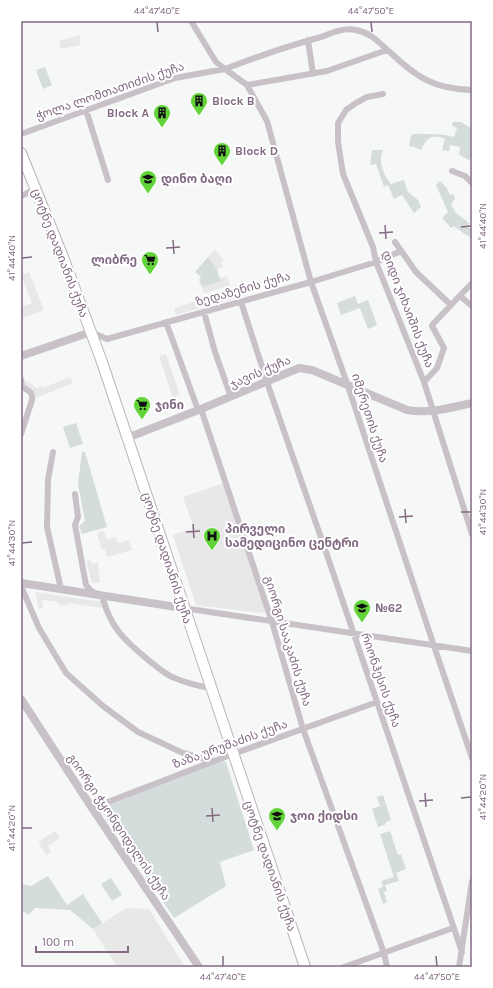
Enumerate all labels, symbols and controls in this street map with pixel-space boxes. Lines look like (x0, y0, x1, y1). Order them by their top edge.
text: 44°47'40"E (134, 5, 180, 17)
text: 44°47'50"E (348, 5, 394, 17)
street label: ჭოლა ლომთათიძის ქუჩა (34, 59, 186, 124)
building icon: Block B (189, 91, 209, 116)
place label: Block B (212, 94, 255, 108)
building icon: Block A (152, 103, 172, 128)
place label: Block A (107, 106, 149, 120)
building icon: Block D (212, 141, 232, 166)
place label: Block D (235, 144, 278, 158)
school or university icon: დინო ბაღი (138, 169, 158, 194)
place label: დინო ბაღი (161, 172, 232, 187)
street label: ცოტნე დადიანის ქუჩა (28, 186, 91, 320)
text: 41°44'40"N (477, 203, 489, 249)
text: 41°44'40"N (6, 235, 18, 281)
street label: დიდი ჯიხაიშის ქუჩა (378, 248, 437, 370)
supermarket icon: ლიბრე (140, 250, 160, 275)
place label: ლიბრე (91, 253, 137, 268)
street label: ზედაზენის ქუჩა (194, 269, 292, 310)
street label: ჯავის ქუჩა (227, 353, 293, 391)
street label: იმერეთის ქუჩა (349, 372, 391, 464)
supermarket icon: ჯინი (132, 395, 152, 420)
place label: ჯინი (155, 398, 184, 412)
text: 41°44'30"N (477, 489, 489, 535)
street label: ცოტნე დადიანის ქუჩა (138, 491, 195, 626)
text: 41°44'30"N (6, 520, 18, 566)
place label: პირველი სამედიცინო ცენტრი (225, 522, 359, 551)
hospital icon: პირველი სამედიცინო ცენტრი (202, 526, 222, 551)
street label: გიორგი სააკაძის ქუჩა (261, 574, 315, 708)
school or university icon: №62 (352, 598, 372, 623)
place label: №62 (375, 601, 402, 615)
street label: რიონჰესის ქუჩა (358, 631, 404, 729)
street label: ზაზა ურუშაძის ქუჩა (171, 717, 289, 771)
street label: გიორგი ჭყონდიდელის ქუჩა (64, 751, 173, 904)
text: 41°44'20"N (477, 774, 489, 820)
street label: ცოტნე დადიანის ქუჩა (240, 799, 299, 933)
text: 41°44'20"N (6, 805, 18, 851)
school or university icon: ჯოი ქიდსი (267, 806, 287, 831)
place label: ჯოი ქიდსი (290, 809, 358, 824)
scale bar (36, 928, 128, 954)
text: 100 m (42, 935, 74, 949)
text: 44°47'40"E (200, 971, 246, 983)
text: 44°47'50"E (414, 971, 460, 983)

